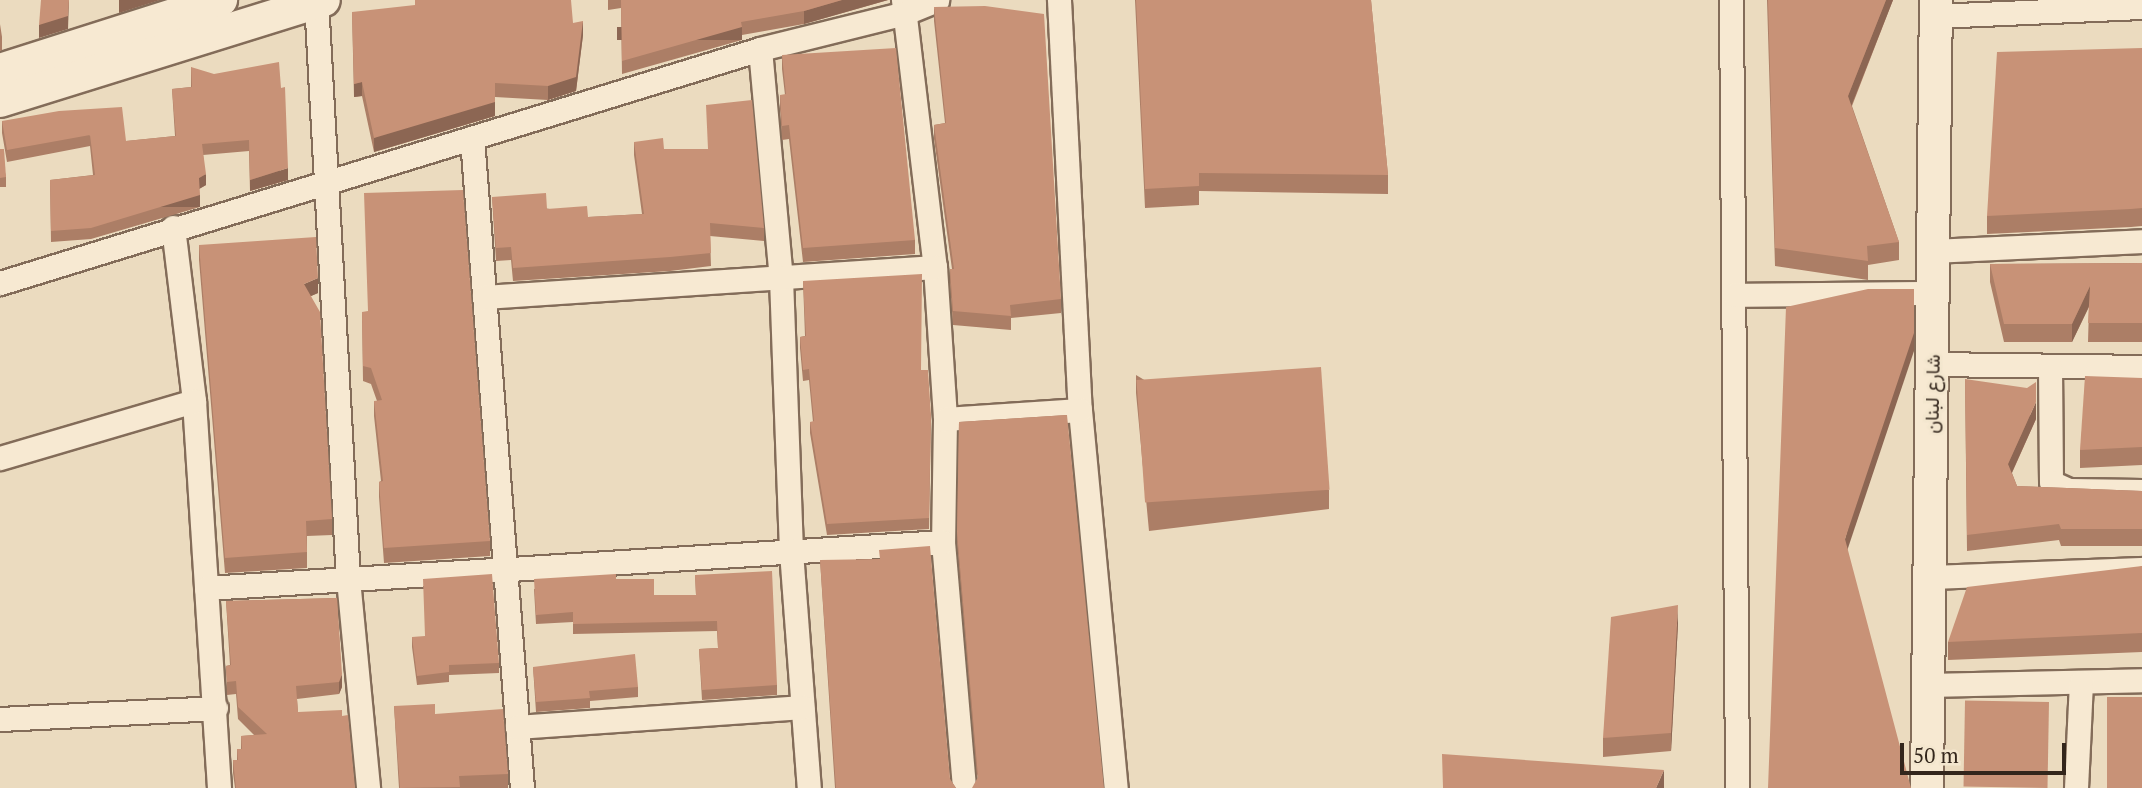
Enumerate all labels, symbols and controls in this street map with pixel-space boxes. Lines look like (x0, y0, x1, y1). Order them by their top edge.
street label: شارع لبنان (1920, 354, 1944, 434)
scale bar (1904, 728, 2070, 772)
text: 50 m (1913, 741, 1959, 769)

